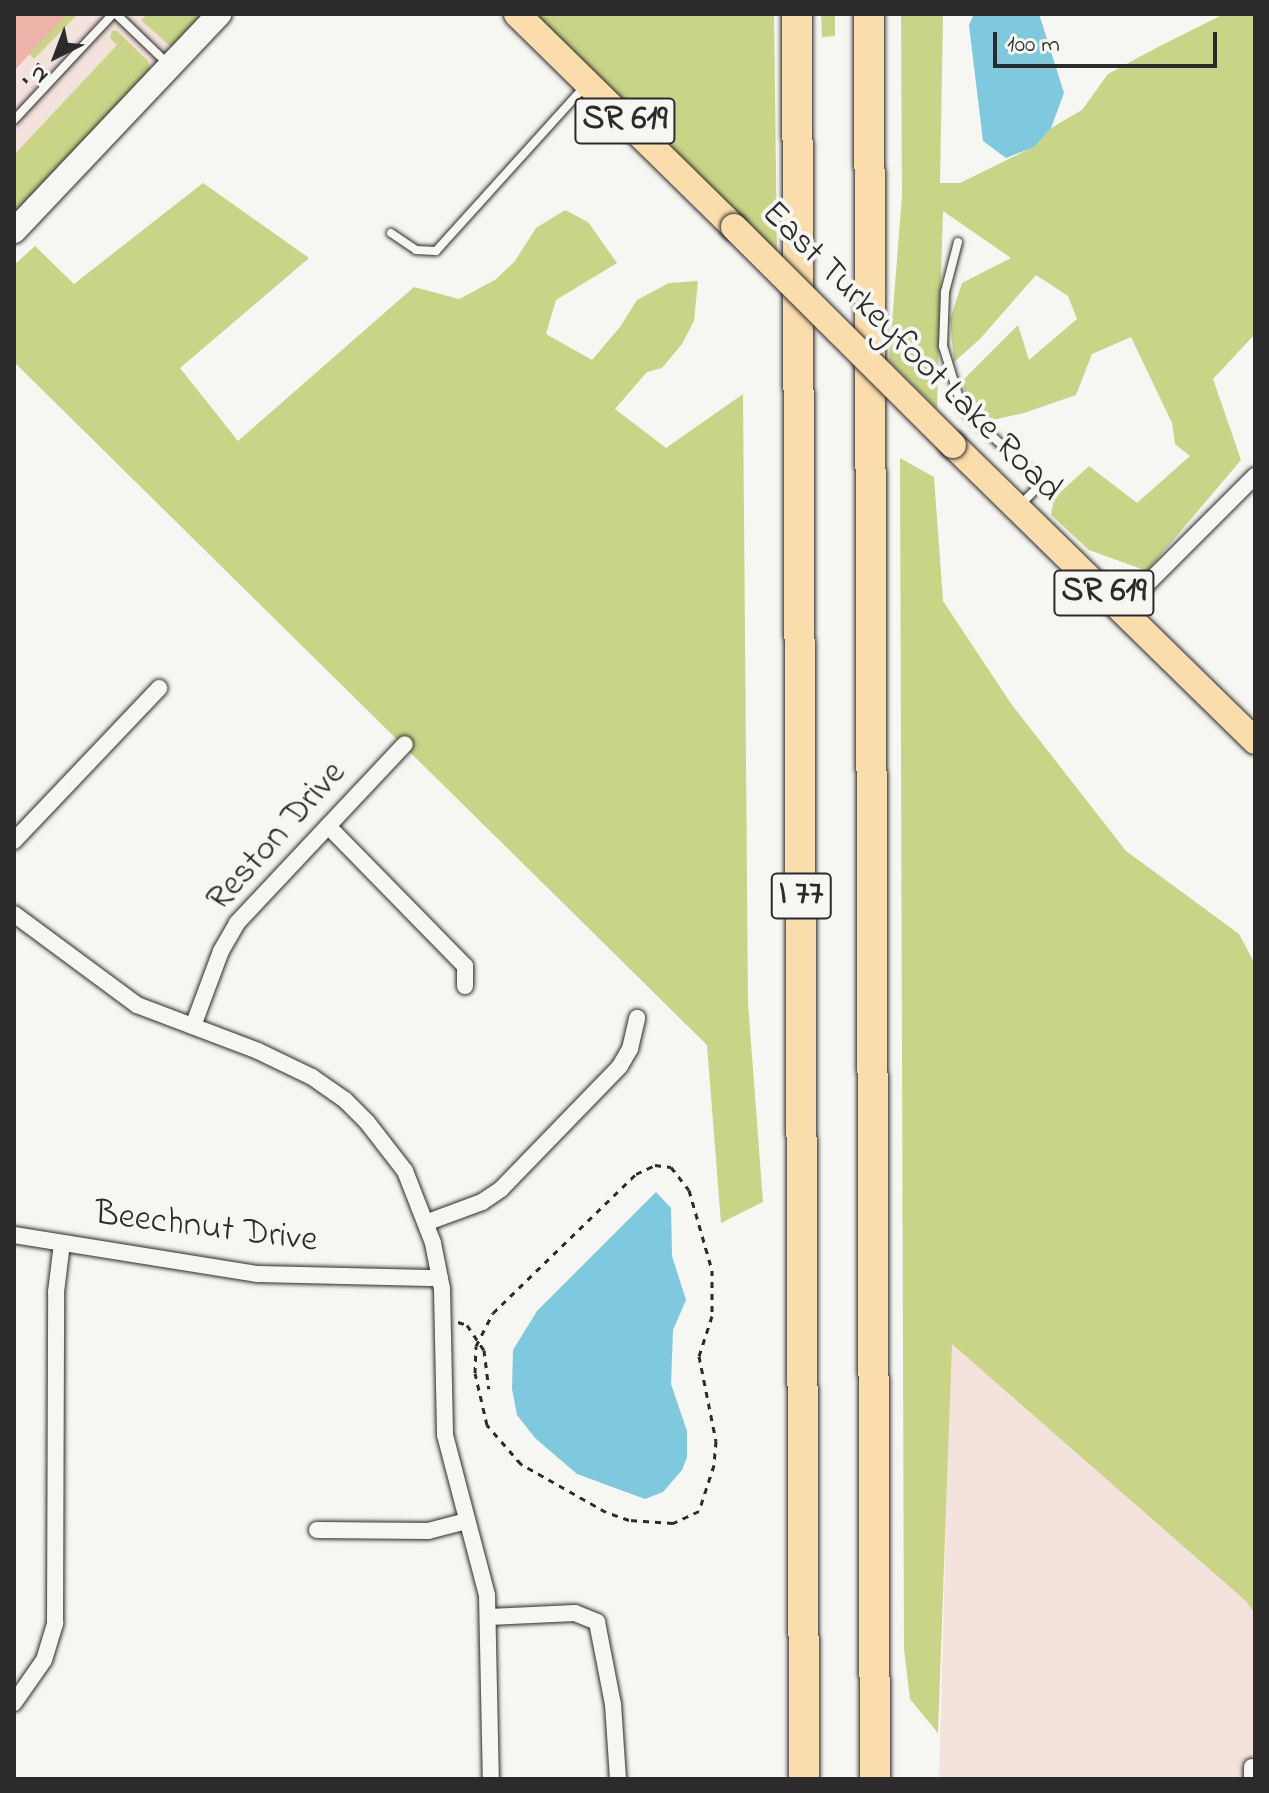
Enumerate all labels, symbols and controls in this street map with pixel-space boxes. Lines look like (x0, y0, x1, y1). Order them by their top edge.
north arrow (16, 16, 96, 96)
scale bar (997, 16, 1221, 66)
text: 100 m (1007, 28, 1060, 63)
text: N (24, 57, 56, 91)
road number: SR 619 (573, 91, 677, 151)
street label: East Turkeyfoot Lake Road (752, 193, 1070, 511)
road number: SR 619 (1052, 563, 1156, 623)
street label: Reston Drive (198, 753, 356, 921)
road number: I 77 (769, 866, 833, 926)
street label: Beechnut Drive (92, 1193, 320, 1263)

